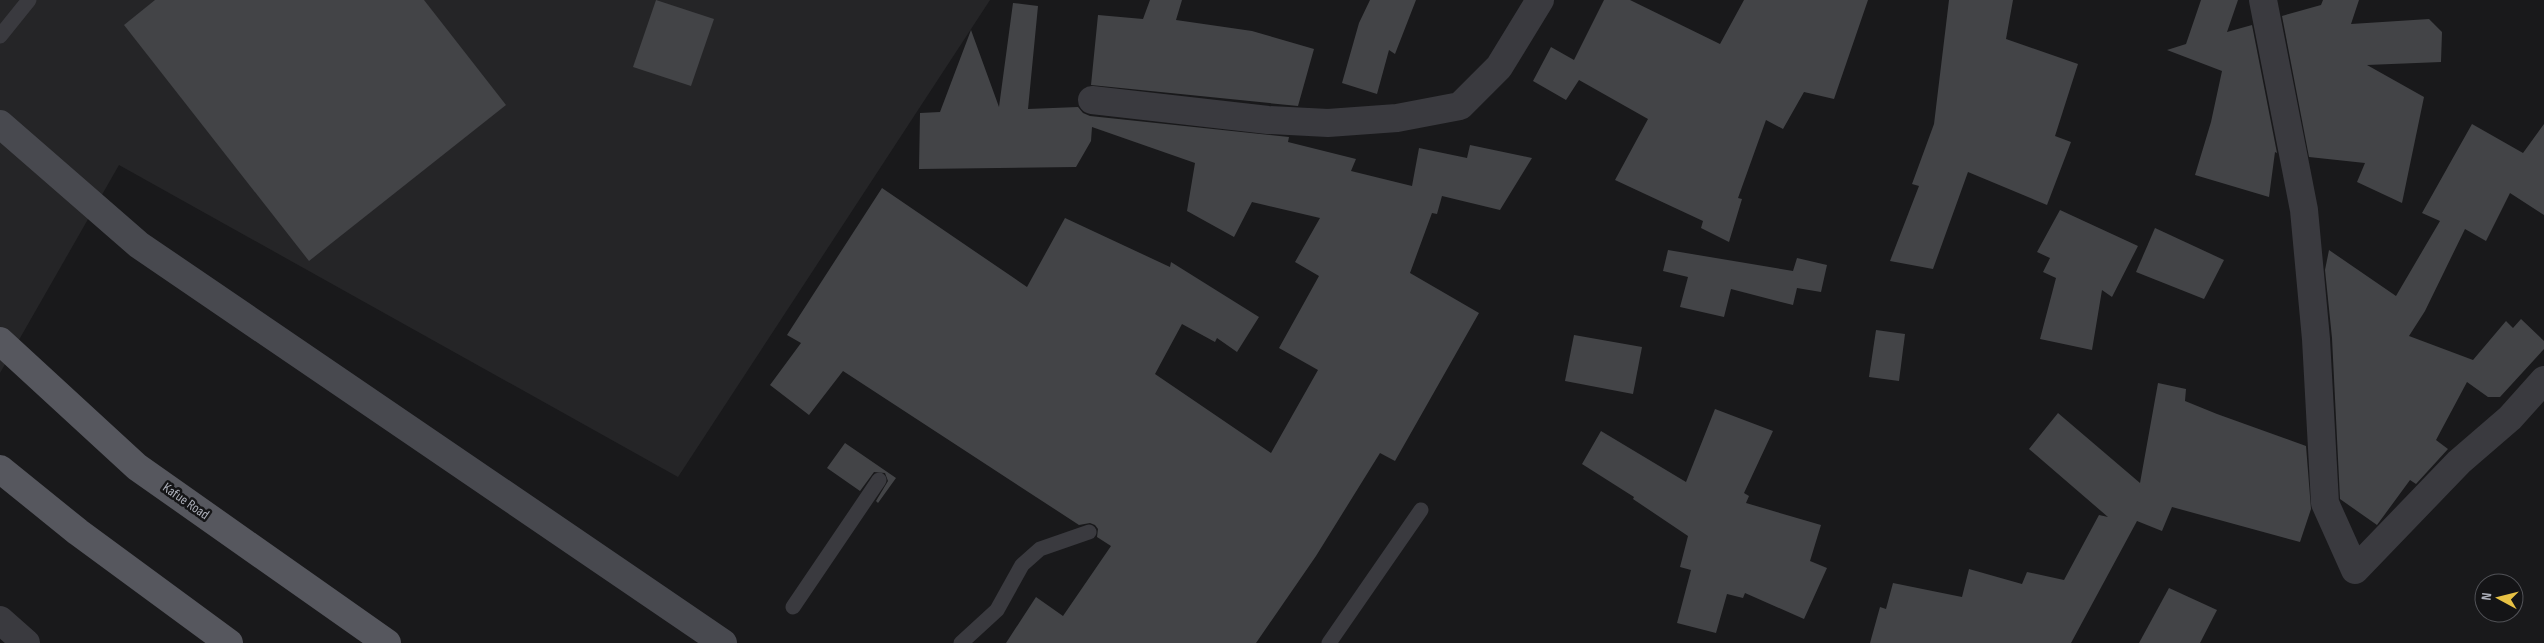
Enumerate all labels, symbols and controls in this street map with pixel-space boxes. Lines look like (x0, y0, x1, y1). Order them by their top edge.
street label: Kafue Road (160, 479, 213, 523)
north arrow (2474, 573, 2524, 623)
text: N (2478, 592, 2495, 601)

